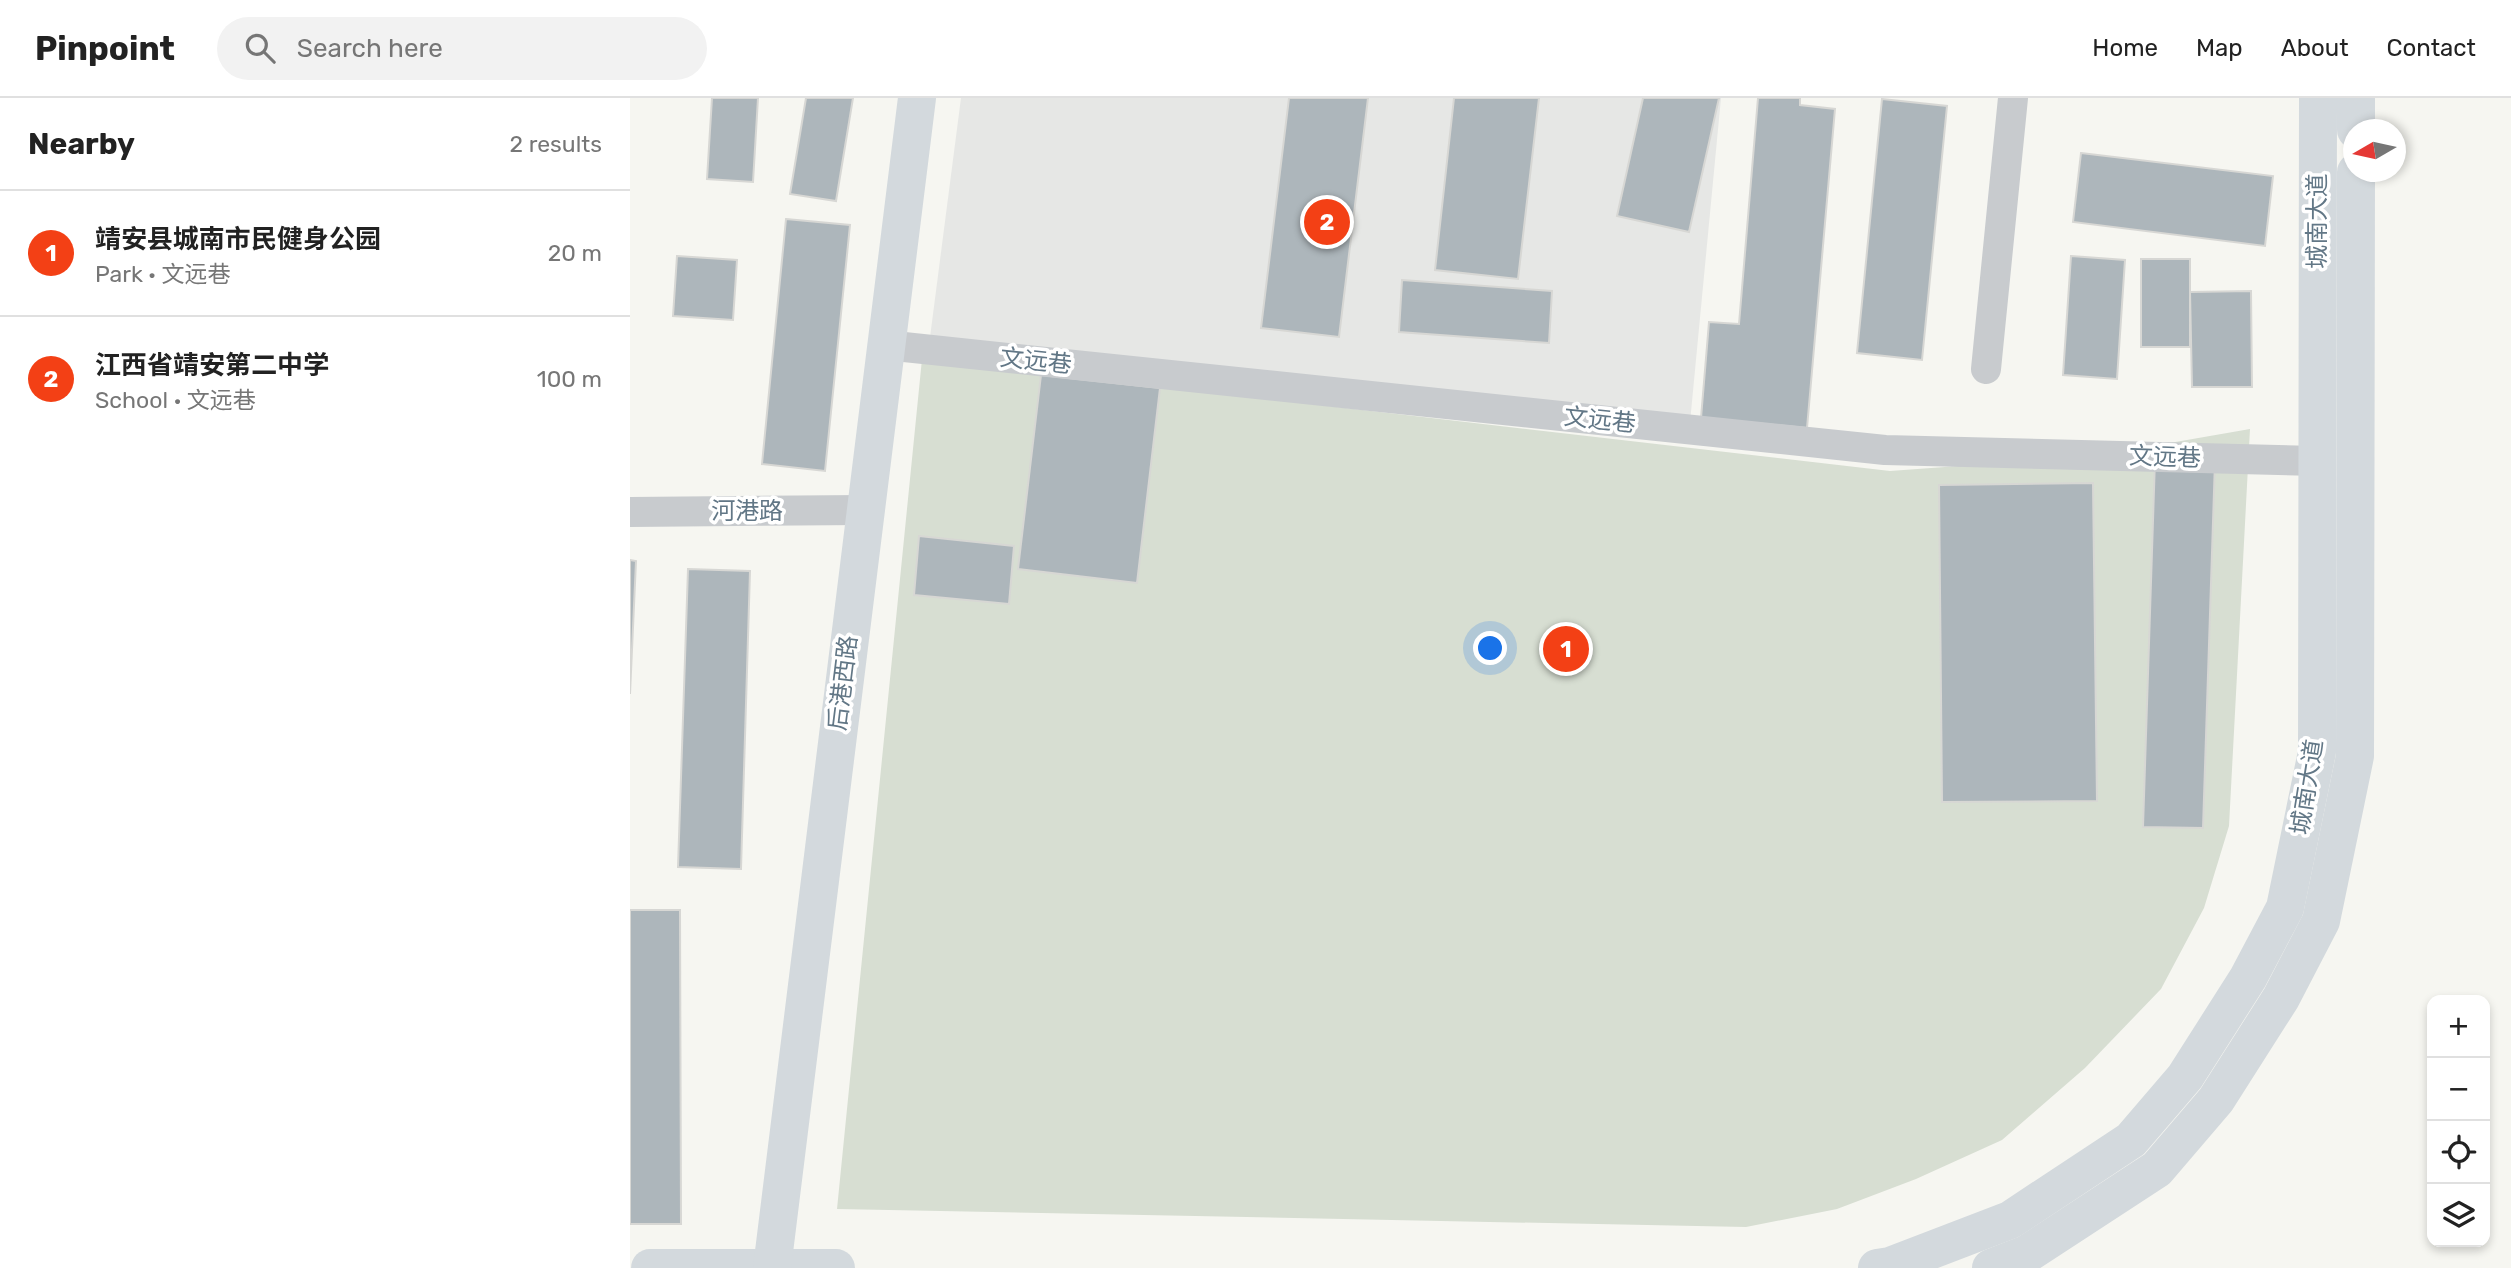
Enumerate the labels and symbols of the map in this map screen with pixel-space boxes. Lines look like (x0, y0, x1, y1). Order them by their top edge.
north arrow (2343, 119, 2406, 182)
street label: 城南大道 (2303, 173, 2331, 269)
pin: 2 (1304, 196, 1350, 248)
street label: 文远巷 (999, 343, 1073, 379)
street label: 文远巷 (1563, 402, 1637, 438)
street label: 文远巷 (2129, 442, 2201, 472)
street label: 河港路 (711, 497, 783, 525)
pin: 1 (1543, 623, 1589, 675)
your location (1473, 631, 1507, 665)
street label: 后港西路 (823, 634, 863, 732)
street label: 城南大道 (2286, 737, 2328, 837)

